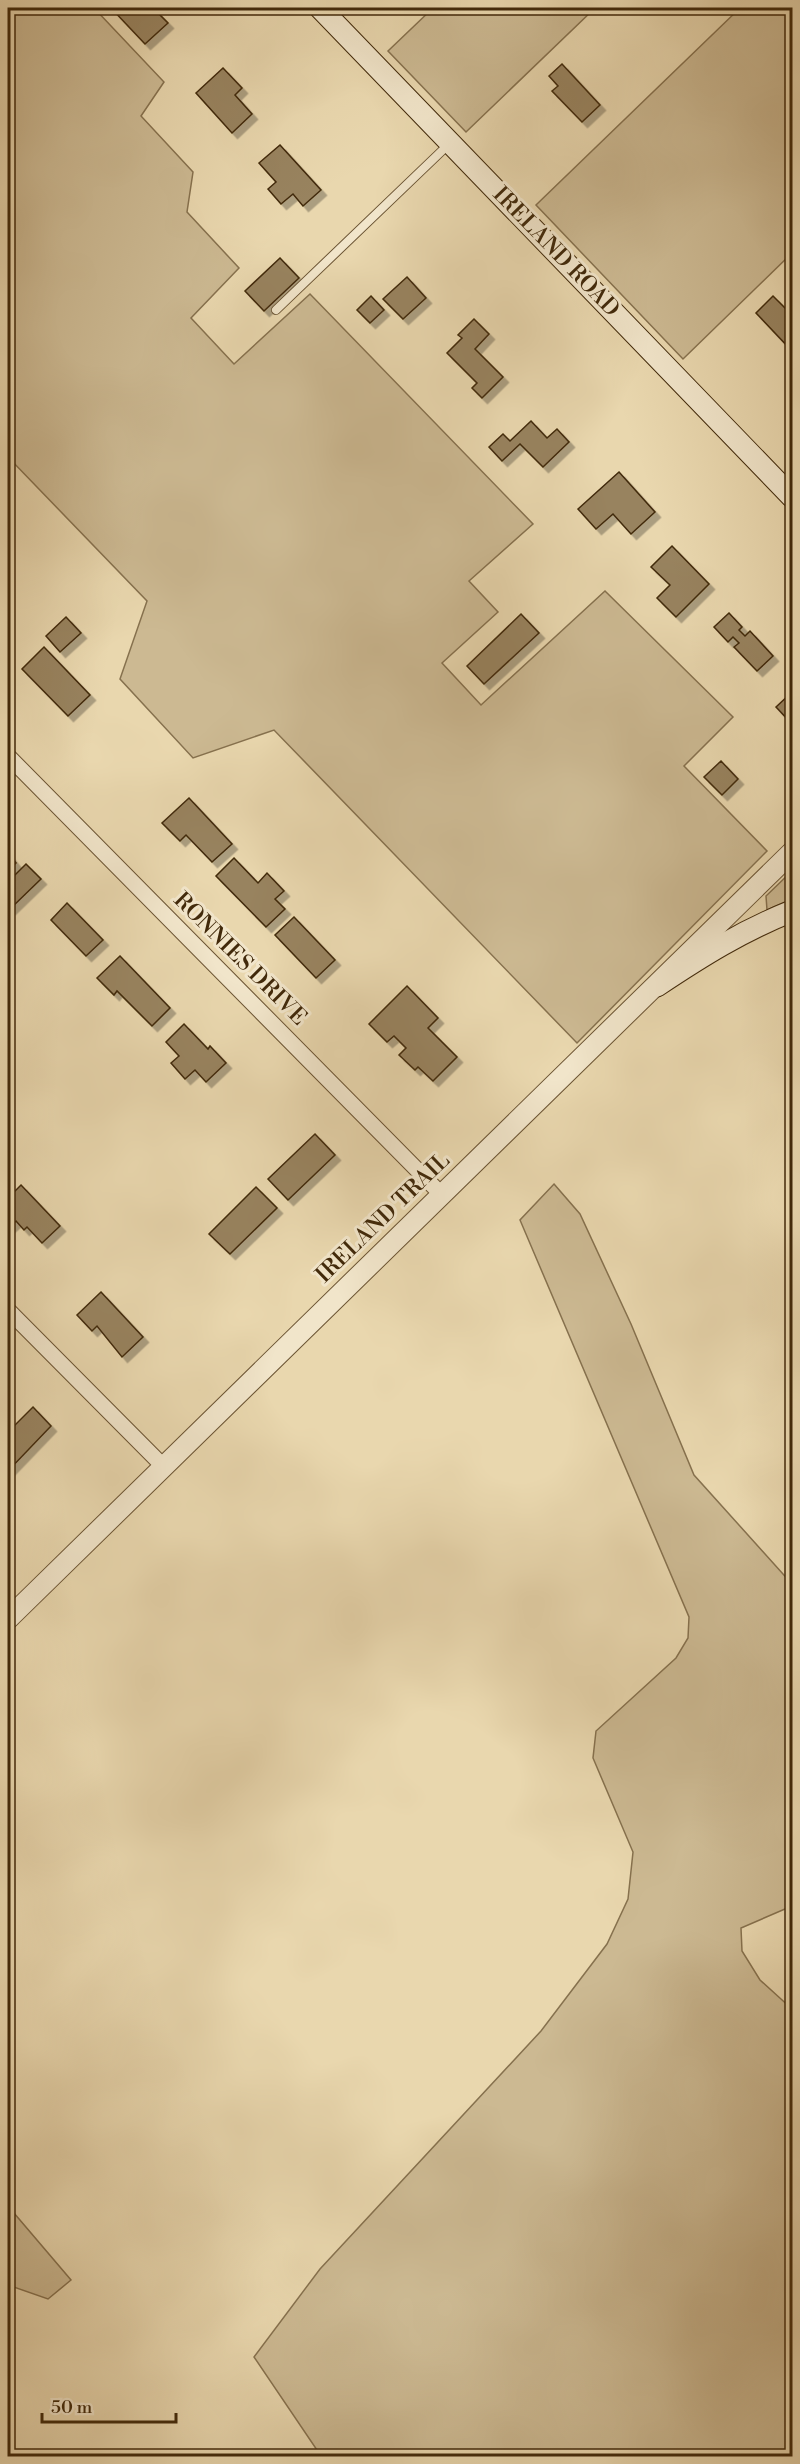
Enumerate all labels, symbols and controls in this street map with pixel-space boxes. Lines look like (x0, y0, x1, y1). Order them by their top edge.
street label: IRELAND ROAD (487, 181, 625, 323)
street label: RONNIES DRIVE (168, 887, 312, 1031)
street label: IRELAND TRAIL (310, 1147, 456, 1289)
scale bar (42, 2386, 176, 2424)
text: 50 m (51, 2396, 93, 2419)

